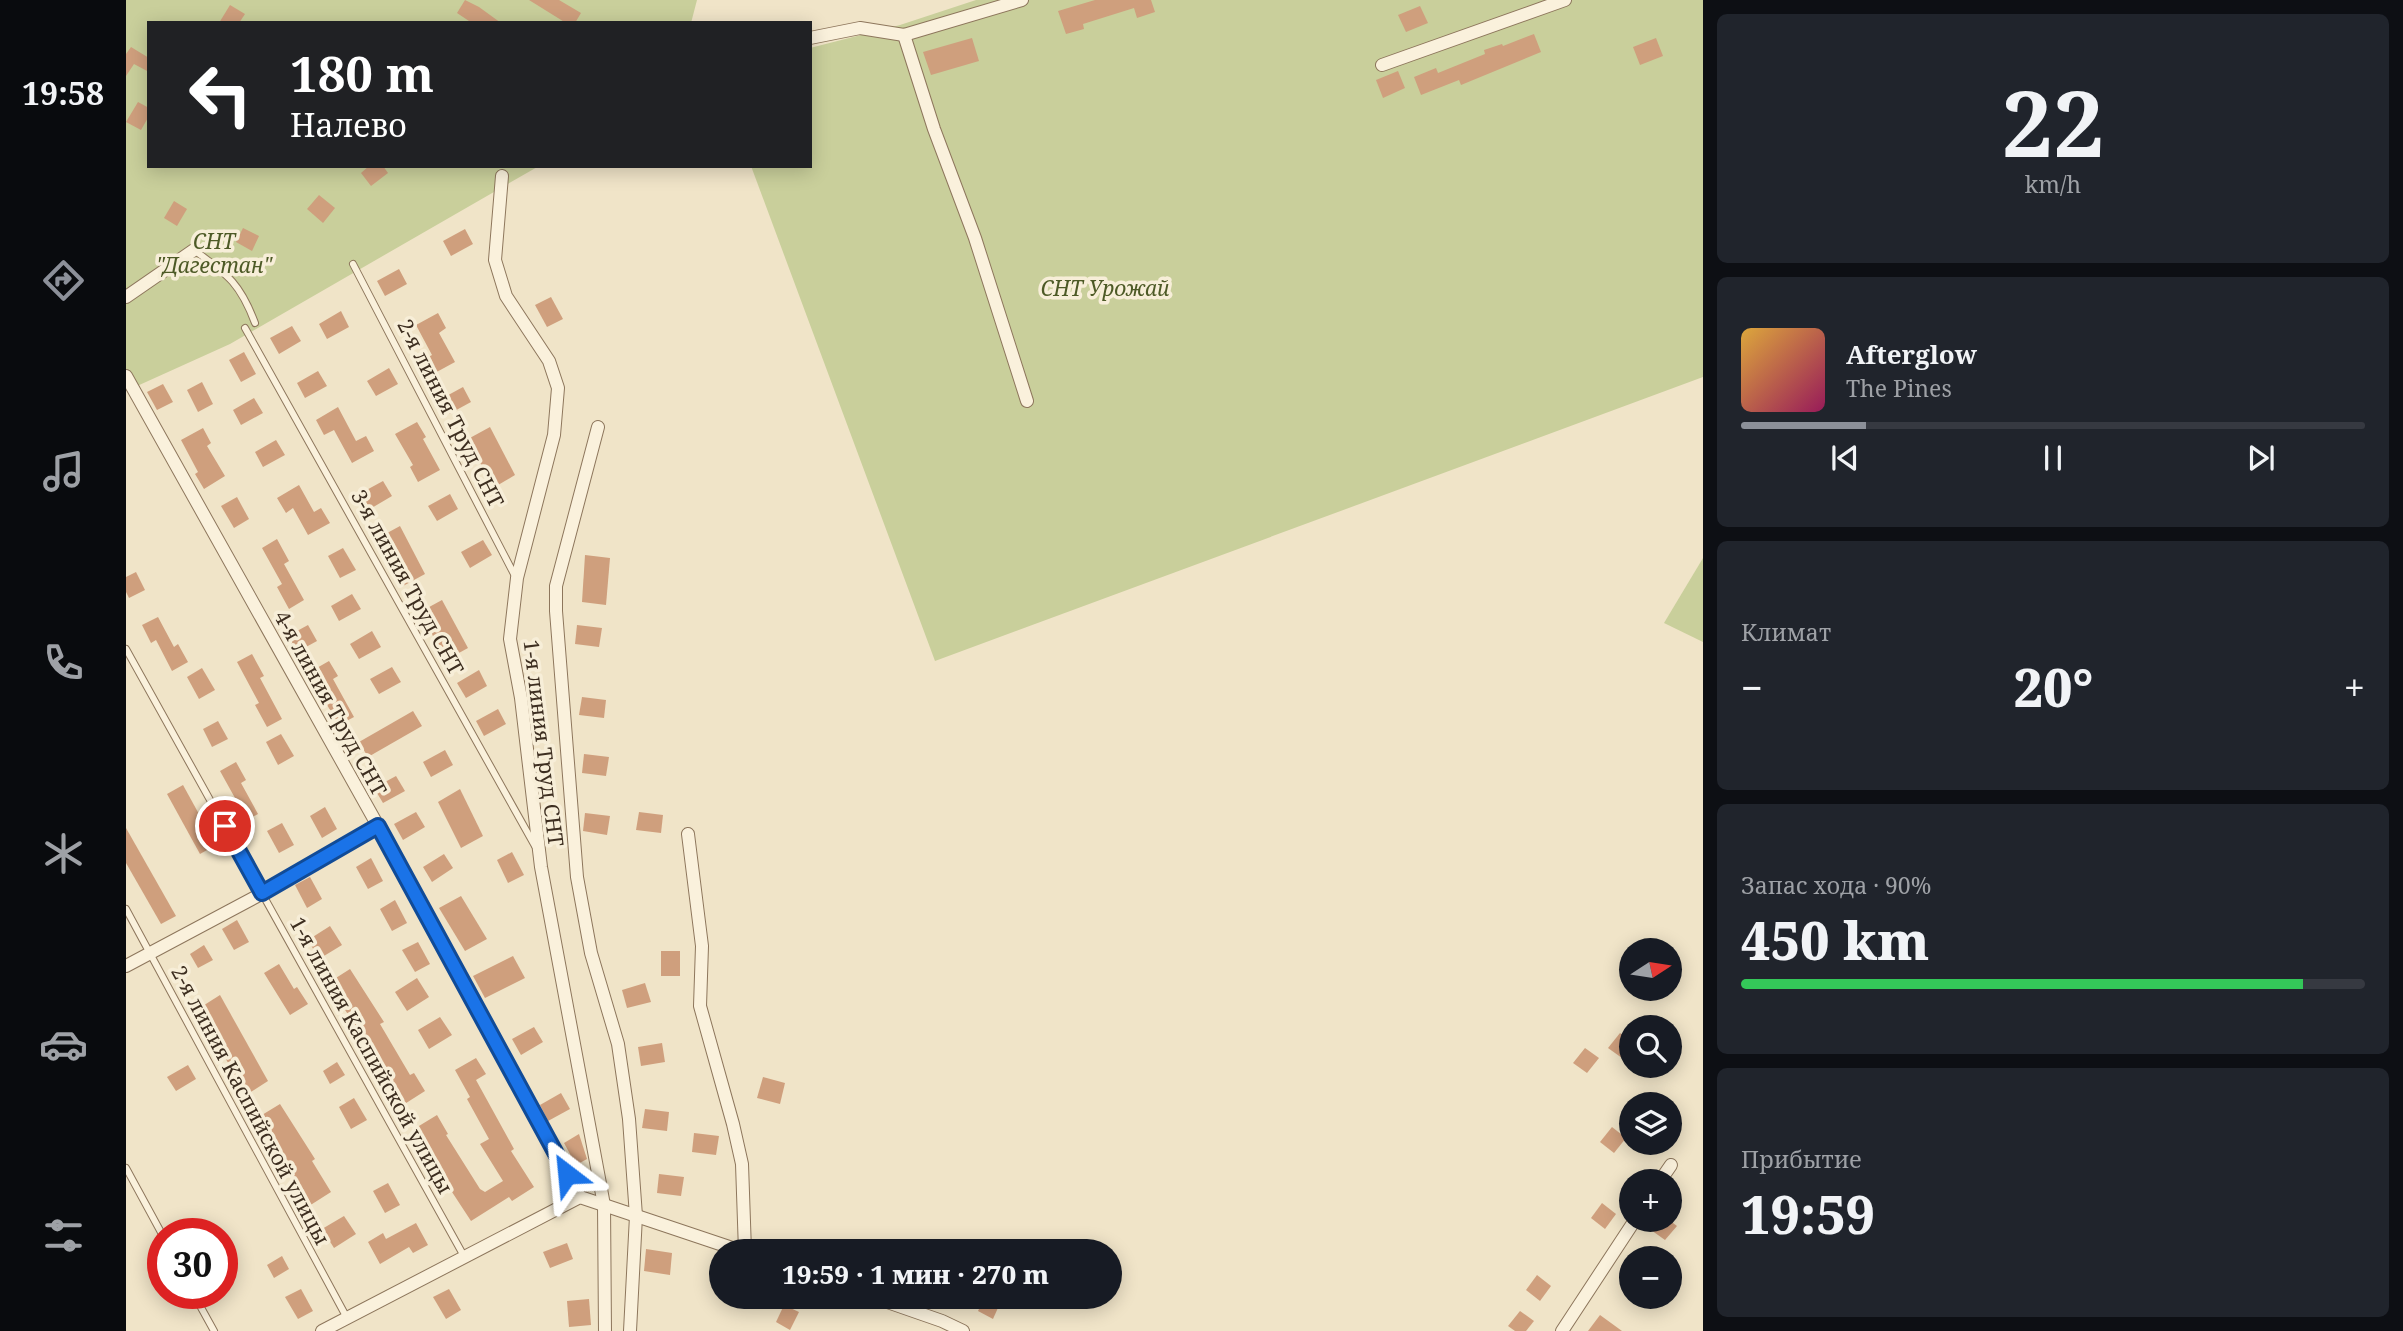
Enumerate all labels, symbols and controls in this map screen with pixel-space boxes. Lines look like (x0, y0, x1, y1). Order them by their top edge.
text: 180 m (290, 40, 434, 106)
icon: left (175, 49, 266, 140)
text: 22 (2002, 60, 2104, 184)
text: 19:58 (22, 71, 104, 114)
text: Налево (290, 103, 407, 146)
text: km/h (2025, 168, 2081, 200)
park label: СНТ "Дагестан" (156, 227, 273, 279)
icon: directions (39, 256, 88, 305)
park label: СНТ Урожай (1040, 274, 1170, 302)
street label: 2-я линия Труд СНТ (391, 314, 511, 512)
text: Afterglow (1846, 336, 1977, 372)
text: The Pines (1846, 372, 1952, 404)
icon: previous (1826, 439, 1864, 477)
icon: pause (2034, 439, 2072, 477)
icon: next (2242, 439, 2280, 477)
icon: music (39, 447, 88, 496)
street label: 3-я линия Труд СНТ (345, 484, 471, 680)
street label: 4-я линия Труд СНТ (268, 605, 394, 801)
text: Климат (1741, 616, 1831, 648)
icon: phone (39, 638, 88, 687)
street label: 1-я линия Труд СНТ (517, 638, 571, 848)
text: 20° (2013, 651, 2093, 722)
text: − (1741, 661, 1763, 713)
text: + (2344, 661, 2365, 713)
pin (195, 796, 255, 856)
icon: arrive (206, 807, 244, 845)
icon: climate (39, 829, 88, 878)
text: Запас хода · 90% (1741, 869, 1931, 901)
text: 450 km (1741, 904, 1929, 975)
street label: 1-я линия Каспийской улицы (284, 912, 460, 1198)
north arrow (1619, 938, 1682, 1001)
map controls (1619, 938, 1682, 1309)
street label: 2-я линия Каспийской улицы (165, 961, 337, 1249)
button: search (1619, 1015, 1682, 1078)
icon: car (39, 1020, 88, 1069)
button: layers (1619, 1092, 1682, 1155)
position arrow (530, 1137, 604, 1211)
text: Прибытие (1741, 1143, 1862, 1175)
button: + (1619, 1169, 1682, 1232)
text: 19:59 (1741, 1178, 1875, 1249)
icon: filters (39, 1211, 88, 1260)
speed limit sign: 30 (147, 1218, 238, 1309)
button: − (1619, 1246, 1682, 1309)
text: 19:59 · 1 мин · 270 m (782, 1256, 1049, 1292)

